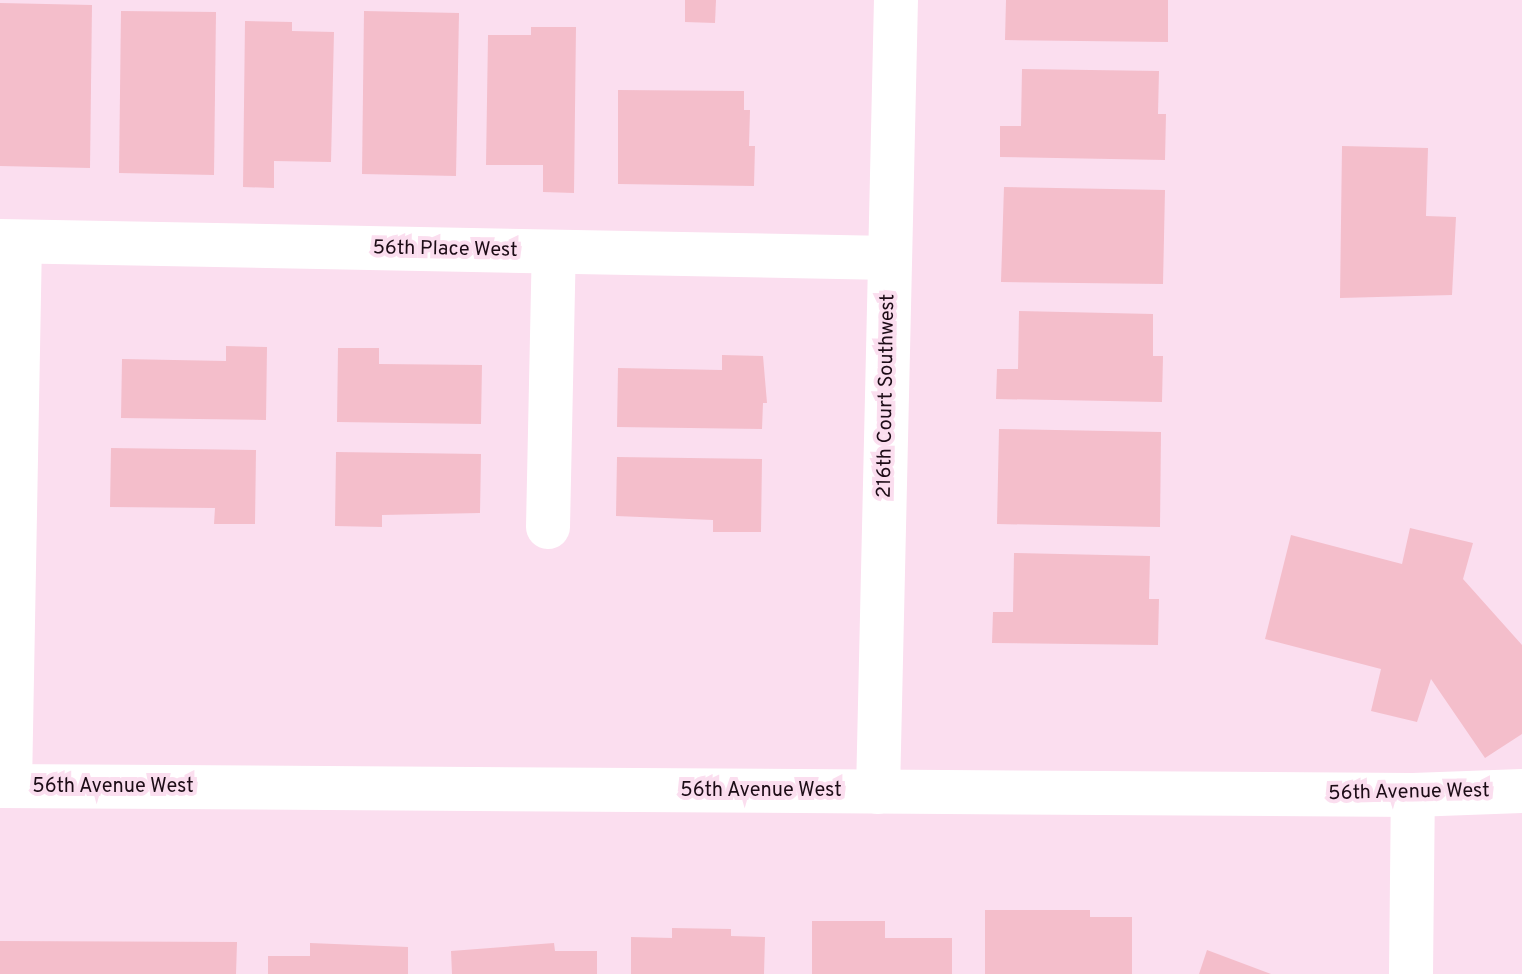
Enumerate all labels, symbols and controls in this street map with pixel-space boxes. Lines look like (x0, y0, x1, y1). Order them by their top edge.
street label: 56th Place West (372, 237, 518, 263)
street label: 216th Court Southwest (873, 294, 901, 498)
street label: 56th Avenue West (32, 775, 194, 799)
street label: 56th Avenue West (680, 779, 842, 803)
street label: 56th Avenue West (1327, 780, 1491, 806)

